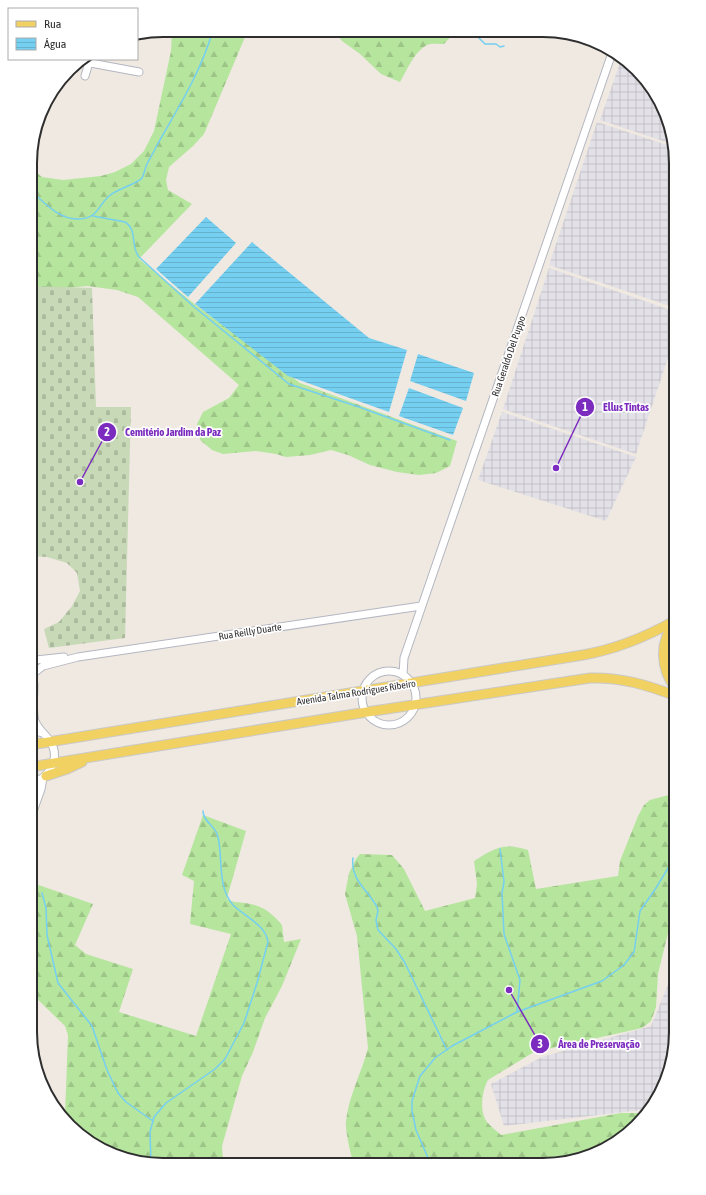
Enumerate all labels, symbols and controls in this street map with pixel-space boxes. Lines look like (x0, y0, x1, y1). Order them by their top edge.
legend (8, 8, 138, 60)
text: Rua (44, 17, 61, 31)
text: Água (44, 37, 66, 51)
street label: Rua Geraldo Del Puppo (490, 314, 528, 398)
callout: Ellus Tintas (575, 395, 657, 418)
text: 1 (582, 400, 588, 414)
text: Ellus Tintas (603, 401, 649, 413)
callout: Cemitério Jardim da Paz (97, 421, 229, 444)
text: 2 (104, 425, 110, 439)
text: Cemitério Jardim da Paz (125, 426, 221, 438)
street label: Rua Reilly Duarte (218, 621, 283, 642)
street label: Avenida Talma Rodrigues Ribeiro (296, 678, 417, 707)
callout: Área de Preservação (530, 1032, 648, 1055)
text: 3 (537, 1037, 543, 1051)
text: Área de Preservação (557, 1038, 640, 1050)

